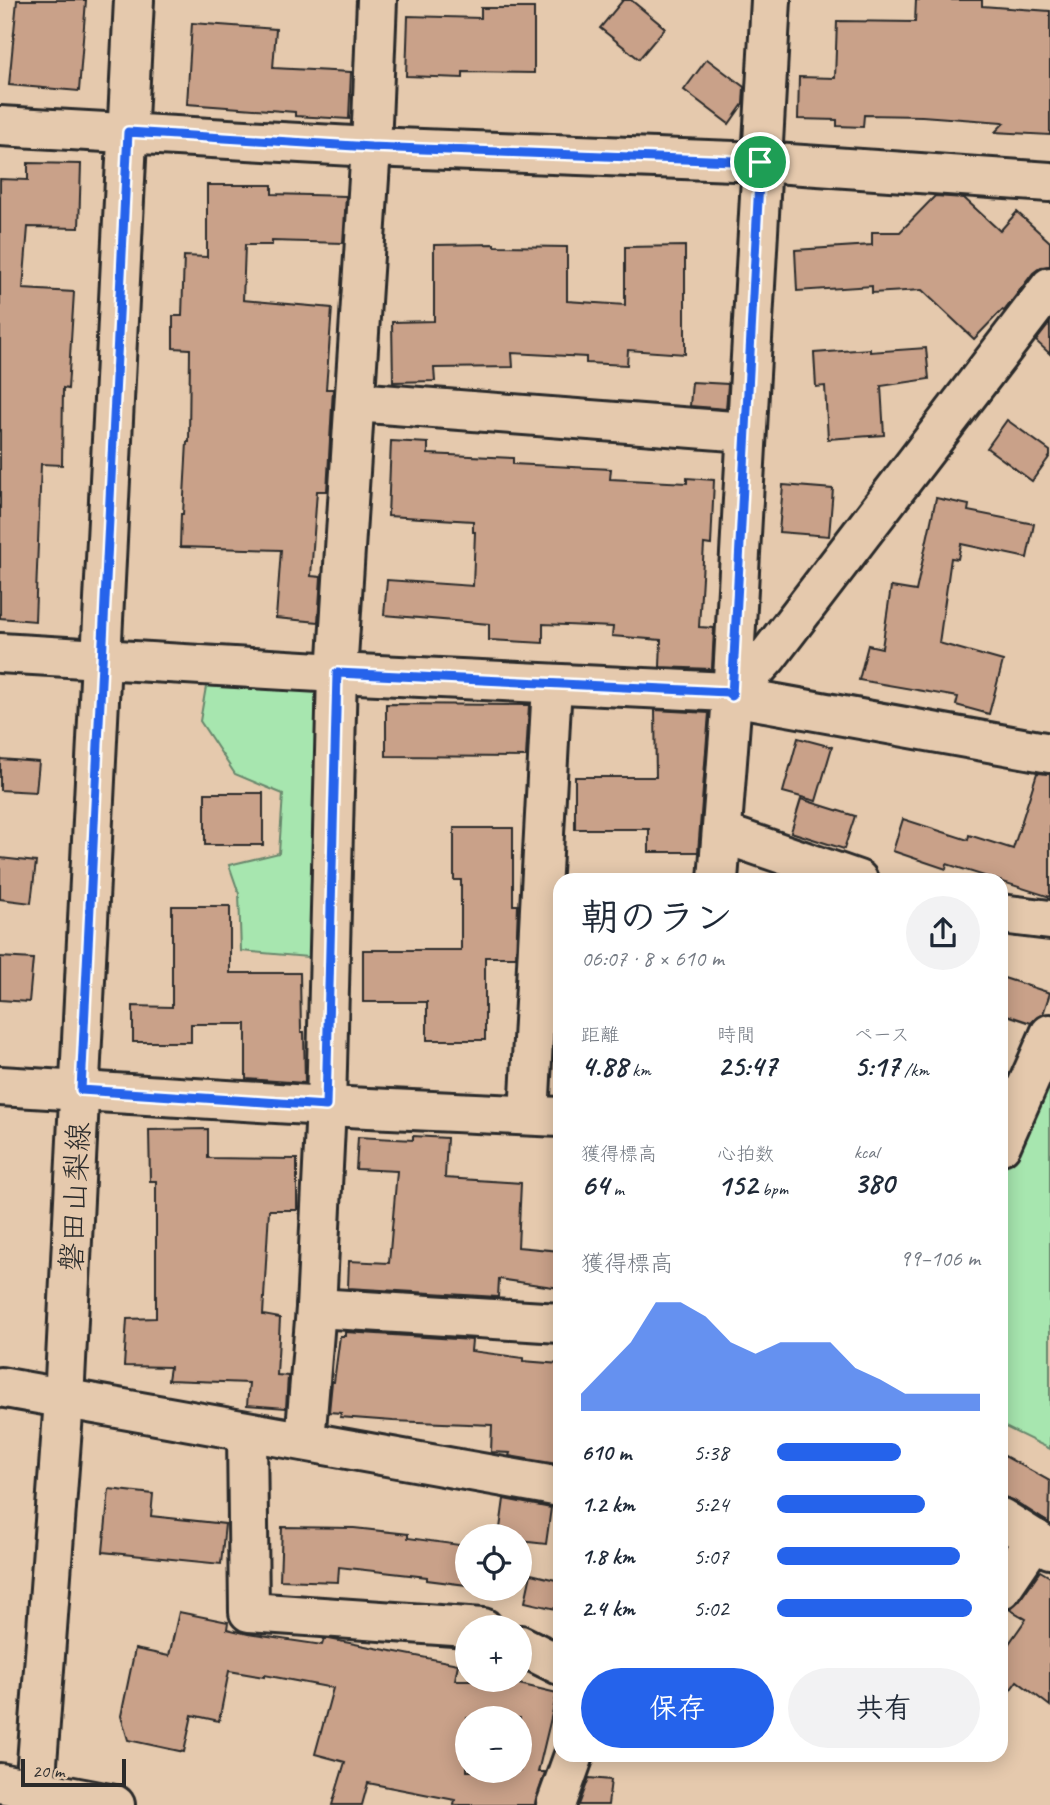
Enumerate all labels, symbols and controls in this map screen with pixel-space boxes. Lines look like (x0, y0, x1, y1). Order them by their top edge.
pin (730, 132, 790, 192)
icon: arrive (741, 143, 779, 181)
text: 朝のラン (581, 894, 733, 941)
button: share (906, 896, 980, 970)
text: 06:07 · 8 × 610 m (581, 944, 724, 973)
text: 距離 (581, 1023, 619, 1047)
text: 時間 (717, 1023, 755, 1047)
text: ペース (854, 1023, 910, 1047)
text: 4.88 (581, 1047, 627, 1085)
text: 25:47 (717, 1047, 777, 1085)
text: 5:17 (854, 1047, 900, 1085)
text: km (627, 1058, 651, 1082)
text: /km (900, 1058, 929, 1082)
street label: 磐田山梨線 (52, 1121, 98, 1273)
text: kcal (854, 1140, 879, 1164)
text: 獲得標高 (581, 1142, 657, 1166)
text: 心拍数 (717, 1142, 774, 1166)
text: 380 (854, 1164, 894, 1202)
text: 64 (581, 1166, 609, 1204)
text: 152 (717, 1166, 757, 1204)
text: m (609, 1177, 624, 1201)
text: bpm (757, 1177, 788, 1201)
text: 99–106 m (900, 1244, 980, 1273)
text: 獲得標高 (581, 1249, 673, 1278)
text: 610 m (581, 1438, 631, 1467)
text: 5:38 (693, 1438, 729, 1467)
text: 1.2 km (581, 1490, 635, 1519)
text: 5:24 (693, 1490, 729, 1519)
map controls (455, 1524, 532, 1783)
button: locate (455, 1524, 532, 1601)
text: 1.8 km (581, 1542, 635, 1571)
text: 5:07 (693, 1542, 729, 1571)
text: 2.4 km (581, 1594, 635, 1623)
text: 5:02 (693, 1594, 729, 1623)
button: + (455, 1615, 532, 1692)
button: 保存 (581, 1668, 774, 1748)
button: 共有 (788, 1668, 980, 1748)
button: − (455, 1706, 532, 1783)
scale bar (21, 1756, 126, 1788)
text: 20 m (32, 1759, 64, 1783)

